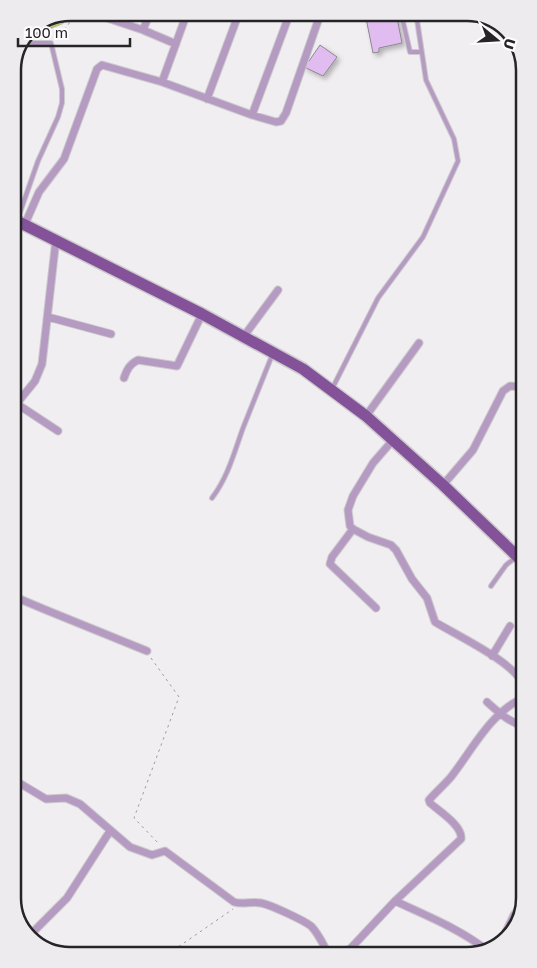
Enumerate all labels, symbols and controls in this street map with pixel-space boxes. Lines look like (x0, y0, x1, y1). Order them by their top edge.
scale bar (18, 15, 130, 47)
north arrow (472, 15, 522, 65)
text: 100 m (25, 23, 68, 41)
text: U (500, 37, 520, 52)

